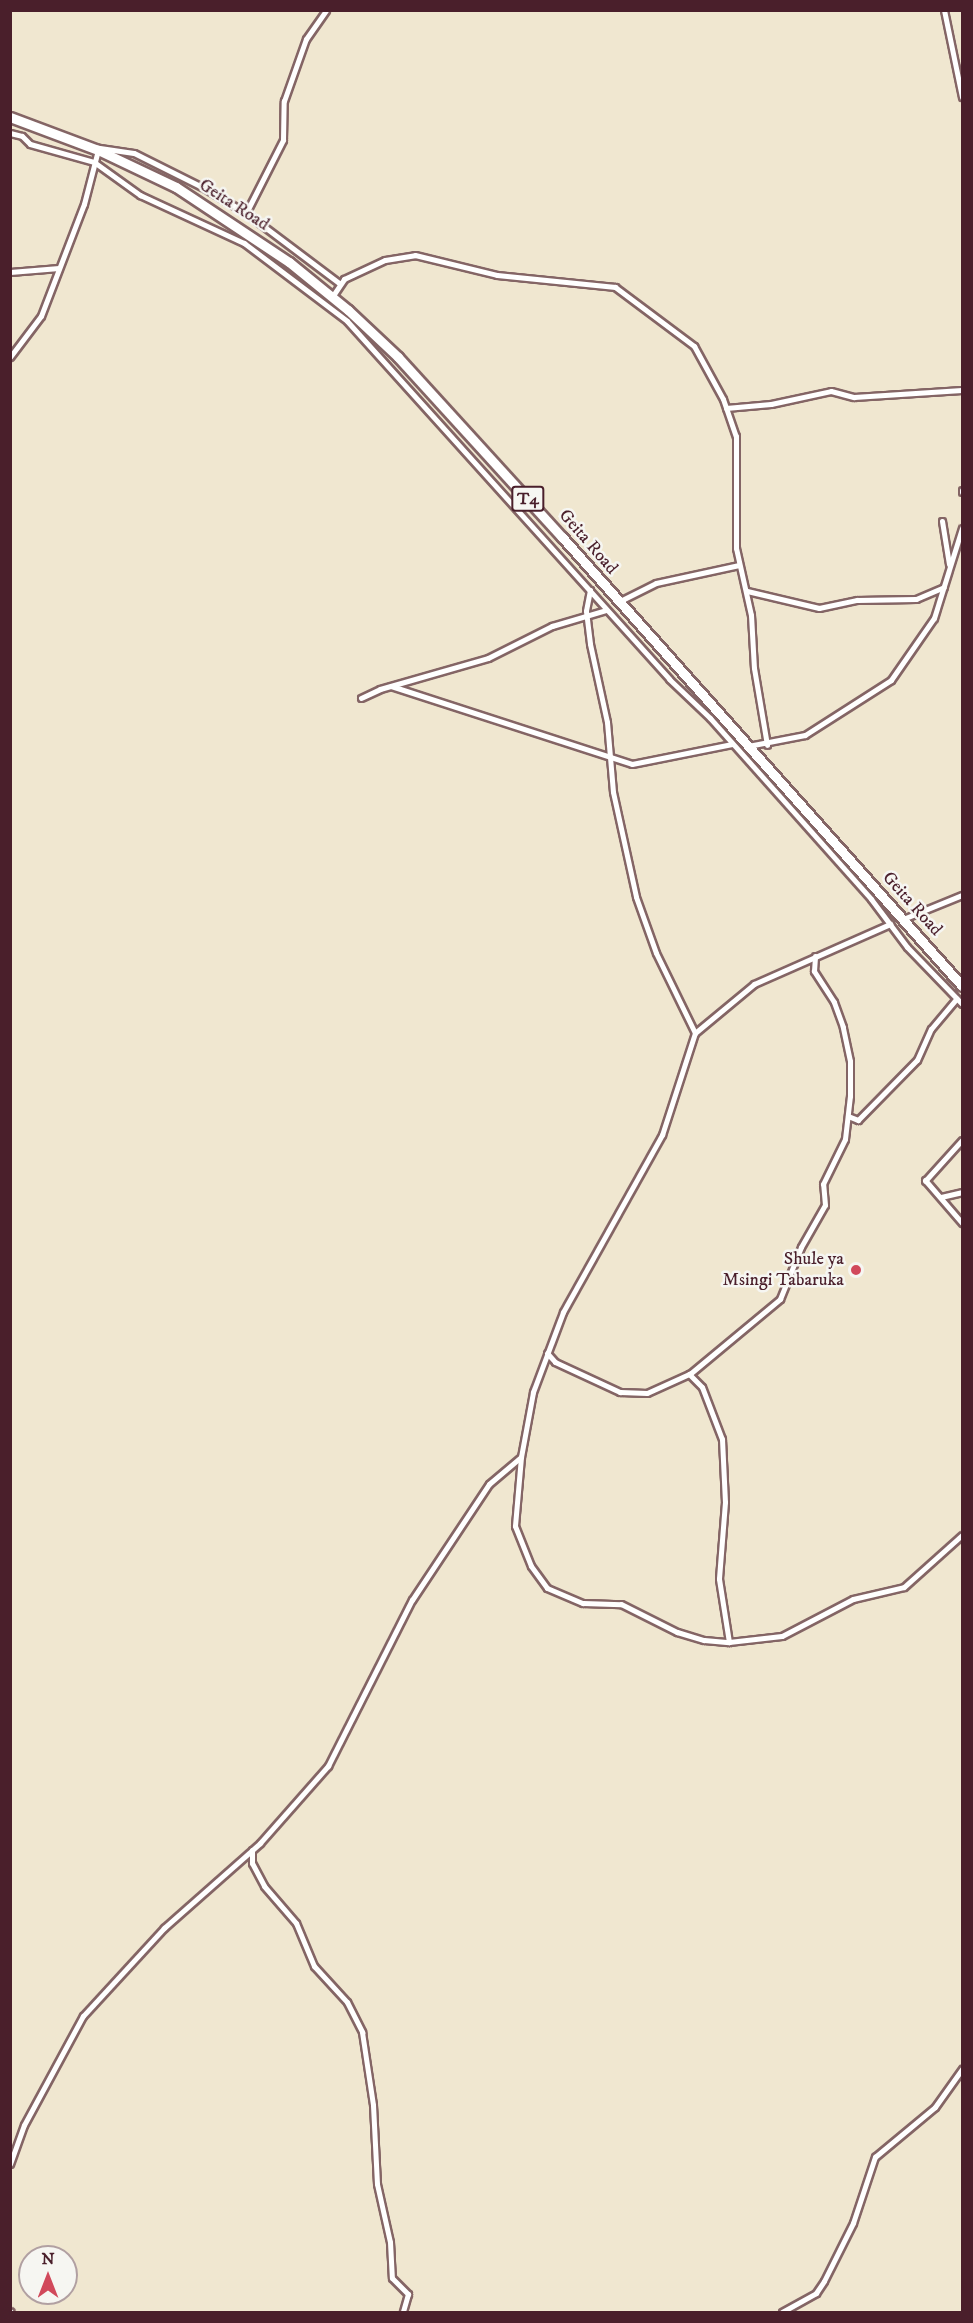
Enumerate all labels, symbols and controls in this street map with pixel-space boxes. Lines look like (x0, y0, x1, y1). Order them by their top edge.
street label: Geita Road (195, 174, 273, 236)
road number: T4 (510, 486, 546, 512)
street label: Geita Road (554, 505, 622, 579)
street label: Geita Road (877, 867, 947, 941)
place label: Shule ya Msingi Tabaruka (723, 1249, 844, 1292)
marker: Shule ya Msingi Tabaruka (849, 1263, 863, 1277)
north arrow (18, 2245, 78, 2305)
text: N (41, 2249, 55, 2269)

